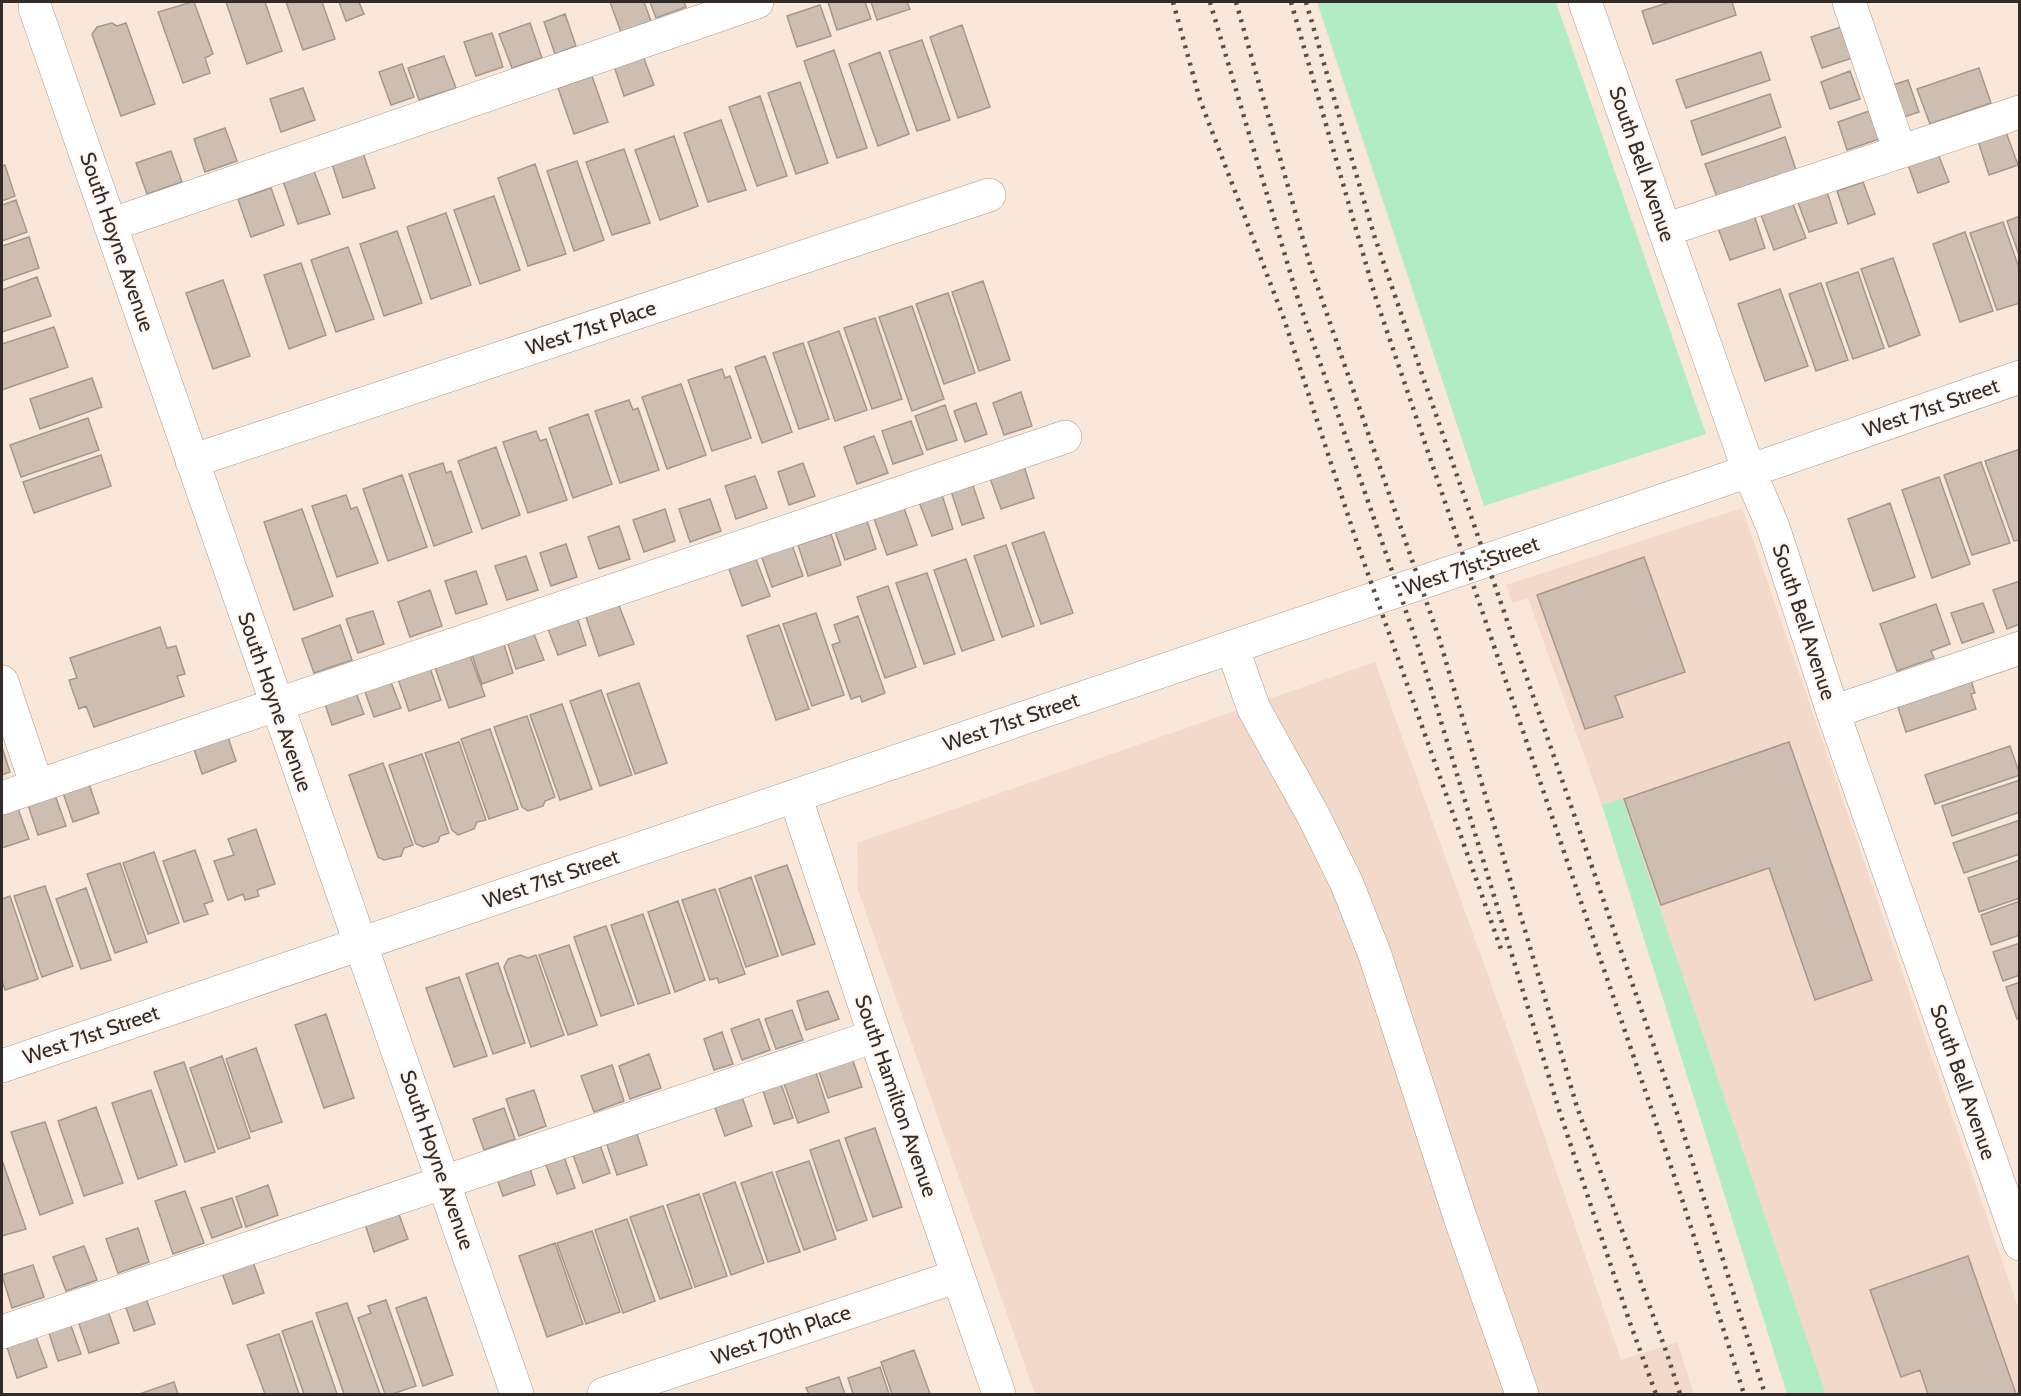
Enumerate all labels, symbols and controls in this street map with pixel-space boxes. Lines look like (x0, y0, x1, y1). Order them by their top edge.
street label: South Bell Avenue (1604, 83, 1681, 245)
street label: South Hoyne Avenue (75, 149, 160, 335)
street label: West 71st Place (523, 295, 659, 360)
street label: West 71st Street (1860, 373, 2002, 442)
street label: West 71st Street (1400, 531, 1542, 600)
street label: South Bell Avenue (1767, 541, 1842, 703)
street label: South Hoyne Avenue (233, 609, 318, 795)
street label: West 71st Street (940, 687, 1082, 756)
street label: West 71st Street (480, 844, 622, 913)
street label: South Hamilton Avenue (850, 992, 943, 1200)
street label: West 71st Street (20, 1000, 162, 1069)
street label: South Bell Avenue (1925, 1001, 2002, 1163)
street label: South Hoyne Avenue (395, 1067, 480, 1253)
street label: West 70th Place (708, 1299, 854, 1370)

